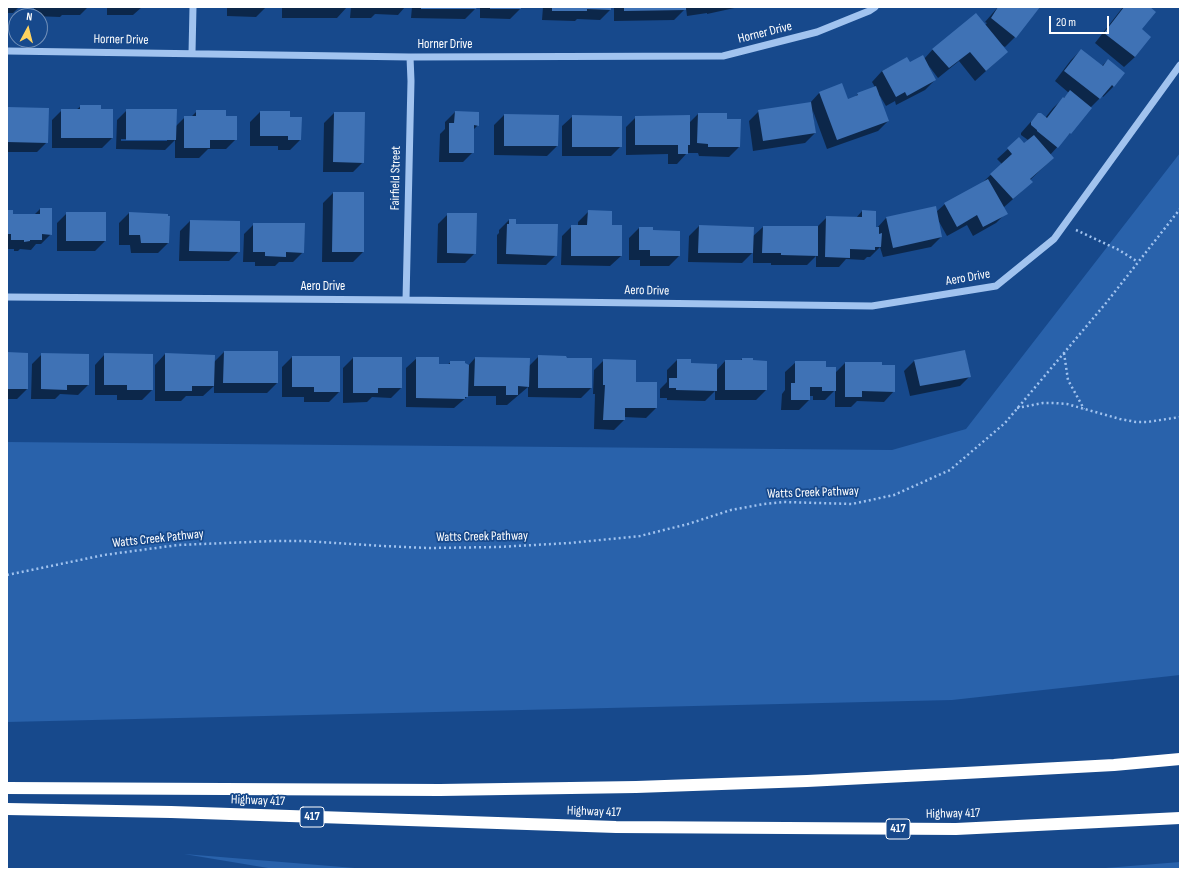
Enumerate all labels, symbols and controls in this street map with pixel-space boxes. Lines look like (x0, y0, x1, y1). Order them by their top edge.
north arrow (8, 8, 48, 48)
scale bar (1051, 8, 1111, 34)
text: N (26, 10, 33, 23)
text: 20 m (1056, 15, 1076, 30)
street label: Horner Drive (736, 19, 794, 47)
street label: Horner Drive (93, 32, 149, 48)
street label: Horner Drive (417, 37, 473, 53)
street label: Fairfield Street (388, 146, 404, 210)
street label: Aero Drive (945, 266, 991, 290)
street label: Aero Drive (301, 279, 345, 295)
street label: Aero Drive (625, 283, 669, 299)
street label: Watts Creek Pathway (767, 484, 859, 502)
street label: Watts Creek Pathway (112, 526, 204, 552)
street label: Watts Creek Pathway (436, 528, 528, 546)
street label: Highway 417 (231, 792, 285, 810)
street label: Highway 417 (567, 803, 621, 821)
street label: Highway 417 (926, 806, 980, 822)
road number: 417 (300, 807, 324, 827)
road number: 417 (886, 819, 910, 839)

